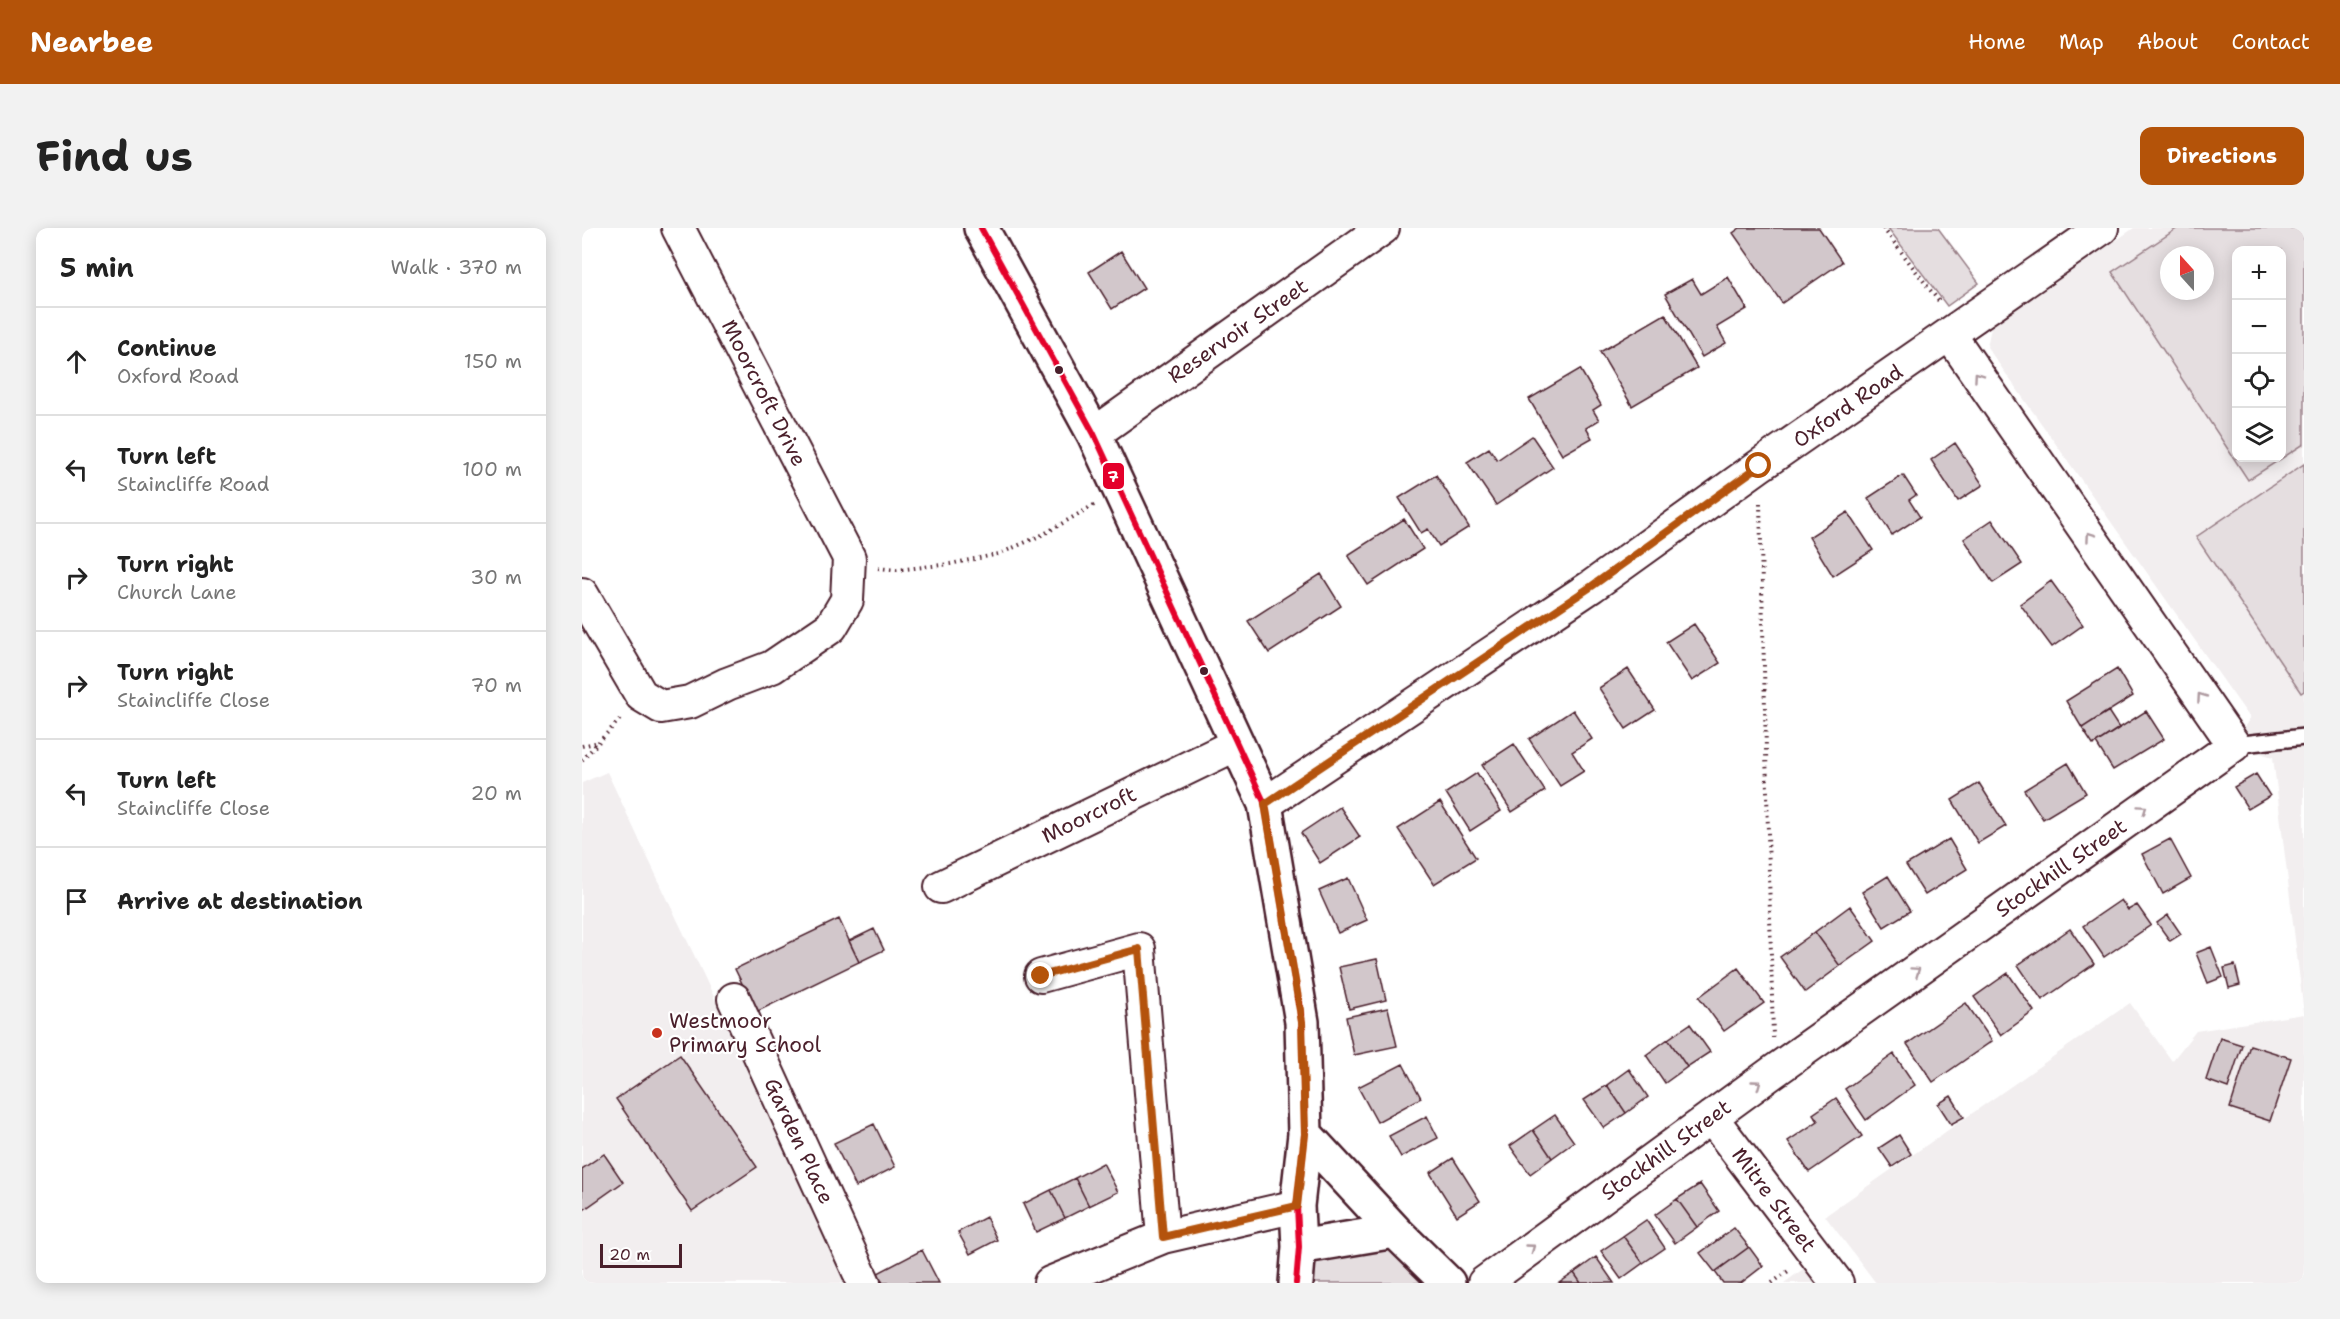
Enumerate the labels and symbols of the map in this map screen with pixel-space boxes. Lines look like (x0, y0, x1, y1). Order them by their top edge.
north arrow (2160, 246, 2214, 300)
street label: Reservoir Street (1162, 272, 1314, 390)
street label: Moorcroft Drive (715, 315, 813, 471)
street label: Oxford Road (1788, 358, 1908, 454)
unlabelled marker (1053, 364, 1065, 376)
one-way arrow (1974, 372, 1985, 383)
route start (1745, 452, 1771, 478)
line badge: 7 (1102, 462, 1125, 490)
text: 7 (1107, 466, 1119, 487)
one-way arrow (2086, 532, 2097, 543)
unlabelled marker (1198, 665, 1210, 677)
one-way arrow (2197, 692, 2208, 703)
street label: Moorcroft (1037, 780, 1141, 850)
one-way arrow (2136, 805, 2147, 816)
street label: Stockhill Street (1990, 812, 2132, 924)
route end (1027, 962, 1053, 988)
one-way arrow (1909, 967, 1920, 978)
place label: Westmoor Primary School (669, 1007, 822, 1059)
marker: Westmoor Primary School (650, 1026, 664, 1040)
street label: Garden Place (758, 1073, 840, 1209)
one-way arrow (1750, 1080, 1761, 1091)
street label: Stockhill Street (1595, 1093, 1737, 1207)
street label: Mitre Street (1725, 1142, 1823, 1258)
scale bar (600, 1241, 682, 1268)
one-way arrow (1525, 1245, 1536, 1256)

